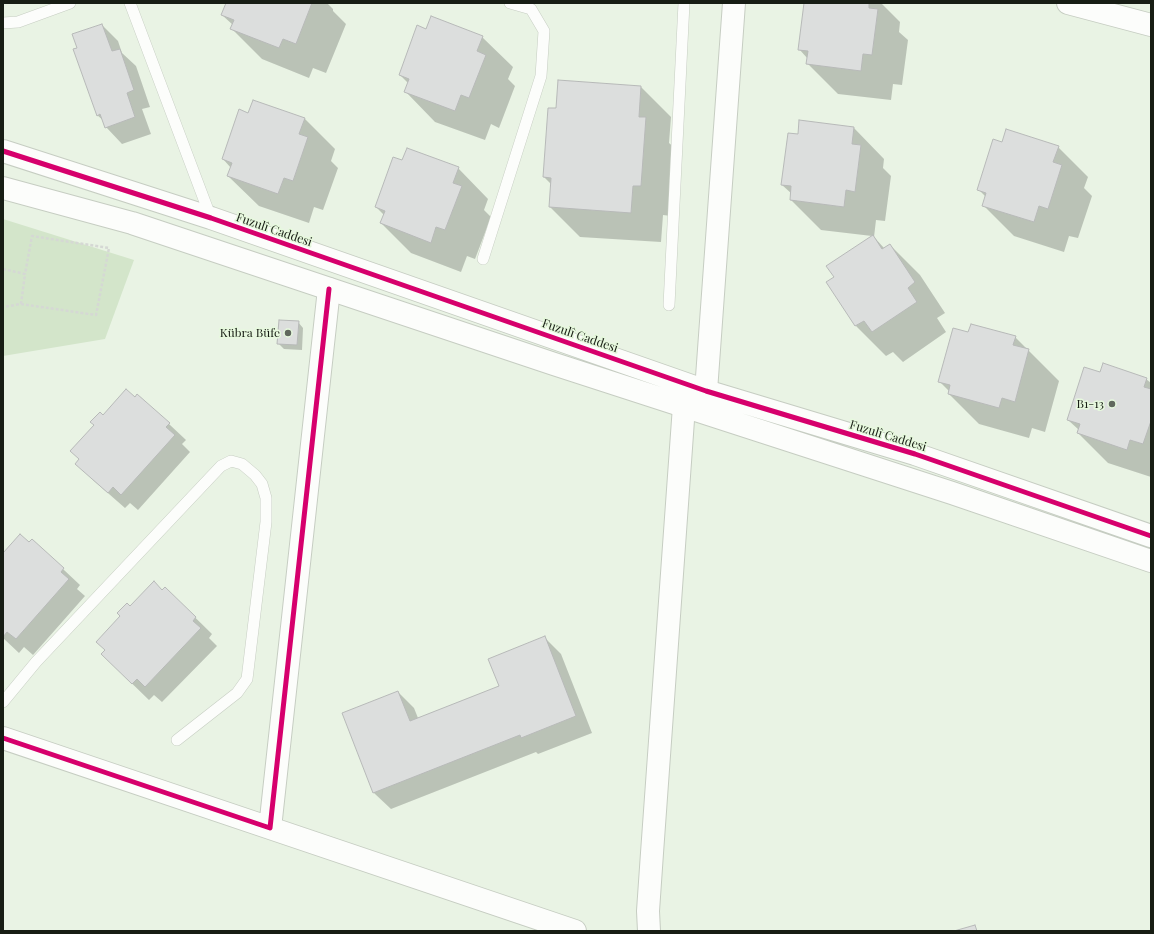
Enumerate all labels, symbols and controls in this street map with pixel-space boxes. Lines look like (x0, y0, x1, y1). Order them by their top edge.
street label: Fuzulî Caddesi (234, 210, 314, 250)
street label: Fuzulî Caddesi (540, 316, 620, 356)
place label: Kübra Büfe (220, 326, 280, 340)
marker: Kübra Büfe (283, 328, 293, 338)
place label: B1-13 (1077, 397, 1104, 411)
marker: B1-13 (1107, 399, 1117, 409)
street label: Fuzulî Caddesi (848, 417, 928, 455)

